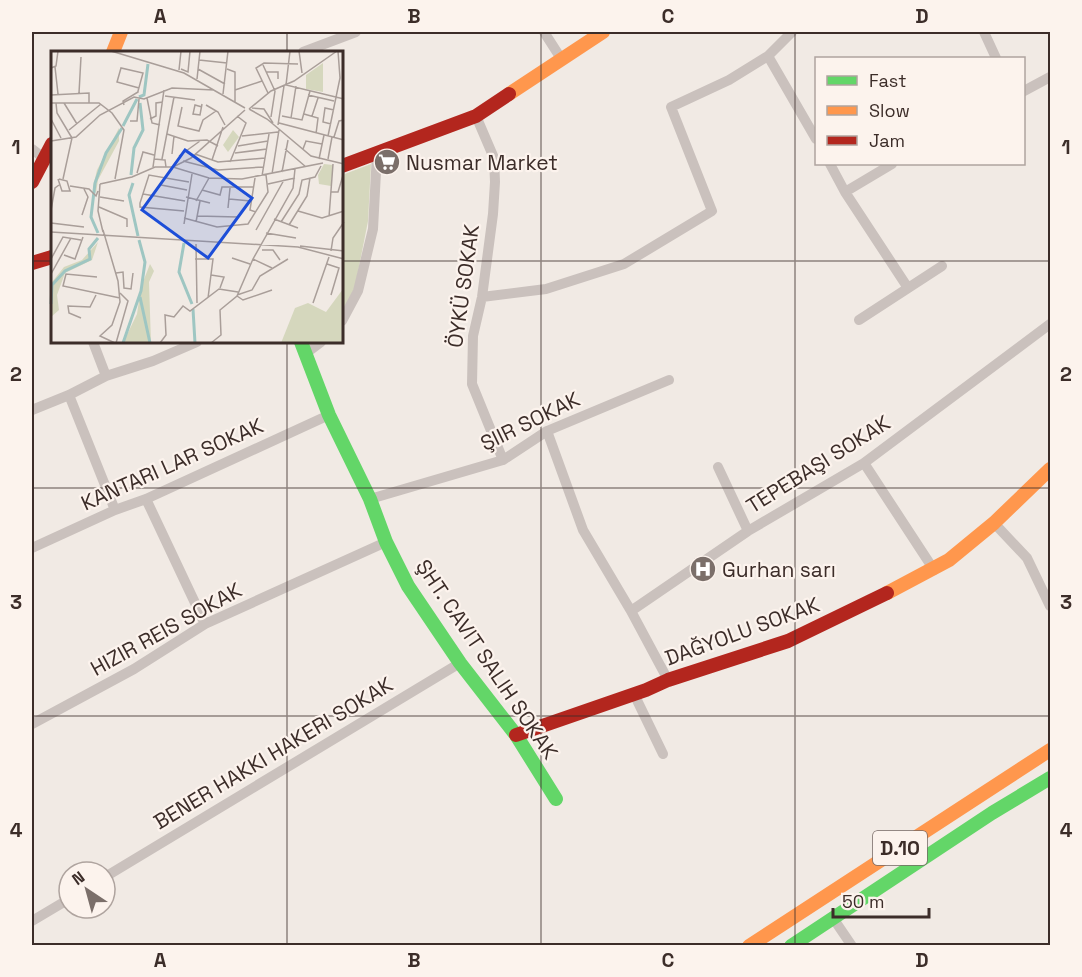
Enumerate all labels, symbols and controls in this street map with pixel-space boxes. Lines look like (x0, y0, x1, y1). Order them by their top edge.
text: A (154, 3, 167, 29)
text: B (407, 3, 421, 29)
text: C (662, 3, 675, 29)
text: D (915, 3, 929, 29)
inset map (51, 51, 344, 344)
legend (815, 57, 1025, 165)
text: Fast (869, 69, 906, 92)
text: Slow (869, 99, 910, 122)
text: Jam (869, 129, 905, 152)
text: 1 (11, 134, 21, 160)
text: 1 (1061, 134, 1071, 160)
supermarket icon: Nusmar Market (372, 147, 402, 177)
place label: Nusmar Market (406, 149, 558, 176)
street label: ÖYKÜ SOKAK (441, 222, 485, 349)
text: 2 (10, 361, 22, 387)
text: 2 (1060, 361, 1072, 387)
street label: ŞIIR SOKAK (476, 385, 584, 457)
street label: TEPEBAŞI SOKAK (741, 409, 895, 519)
street label: KANTARI LAR SOKAK (77, 412, 268, 516)
street label: ŞHT. CAVIT SALIH SOKAK (410, 554, 564, 764)
hospital icon: Gurhan sarı (688, 554, 718, 584)
place label: Gurhan sarı (722, 556, 836, 583)
street label: HIZIR REIS SOKAK (86, 576, 247, 682)
text: 3 (10, 589, 22, 615)
text: 3 (1060, 589, 1072, 615)
street label: DAĞYOLU SOKAK (661, 590, 823, 671)
street label: BENER HAKKI HAKERI SOKAK (148, 671, 398, 835)
text: 4 (10, 817, 23, 843)
text: 4 (1060, 817, 1073, 843)
road number: D.10 (873, 831, 927, 865)
north arrow (57, 860, 117, 920)
text: N (68, 867, 89, 890)
scale bar (833, 881, 929, 919)
text: 50 m (842, 890, 884, 913)
text: A (154, 947, 167, 973)
text: B (407, 947, 421, 973)
text: C (662, 947, 675, 973)
text: D (915, 947, 929, 973)

